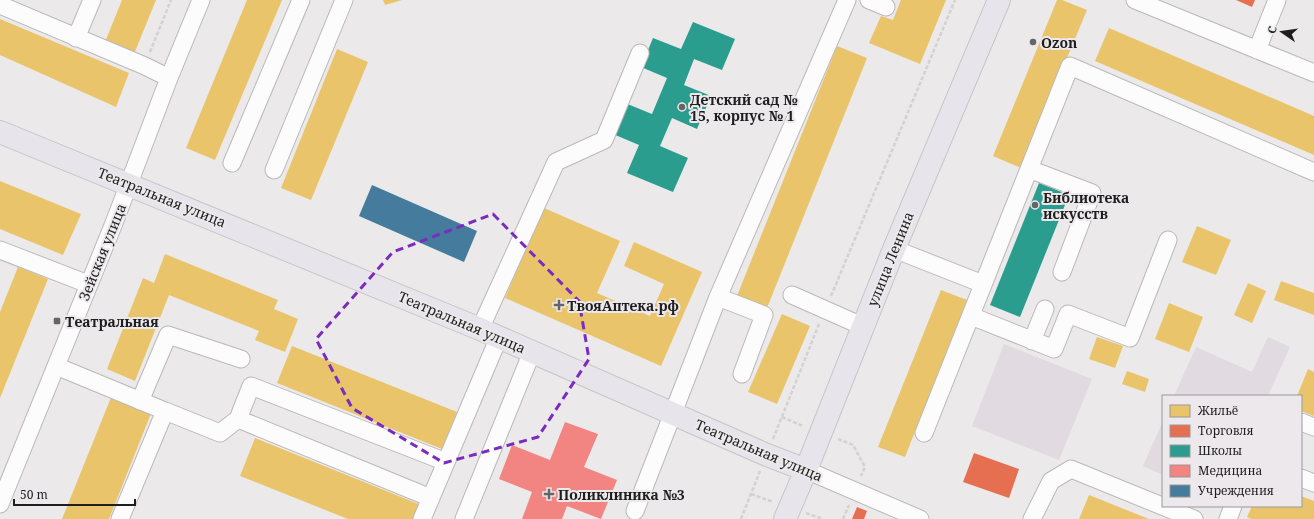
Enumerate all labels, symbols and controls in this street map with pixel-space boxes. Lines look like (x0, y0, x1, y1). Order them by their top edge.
north arrow (1262, 12, 1302, 52)
text: С (1264, 24, 1280, 35)
place label: Ozon (1041, 33, 1077, 52)
marker: Ozon (1028, 37, 1038, 47)
place label: Детский сад № 15, корпус № 1 (690, 90, 798, 125)
marker: Детский сад № 15, корпус № 1 (677, 102, 687, 112)
street label: Театральная улица (95, 163, 229, 231)
place label: Библиотека искусств (1043, 188, 1129, 223)
marker: Библиотека искусств (1030, 200, 1040, 210)
street label: Зейская улица (74, 201, 130, 303)
street label: улица Ленина (862, 209, 918, 309)
street label: Театральная улица (395, 287, 529, 357)
place label: ТвояАптека.рф (567, 296, 679, 315)
marker: ТвояАптека.рф (554, 300, 564, 310)
place label: Театральная (65, 312, 159, 331)
marker: Театральная (52, 316, 62, 326)
legend (1162, 395, 1302, 507)
text: Жильё (1197, 402, 1238, 419)
street label: Театральная улица (692, 415, 826, 485)
text: Торговля (1198, 422, 1254, 439)
text: Школы (1198, 442, 1242, 459)
text: Медицина (1198, 462, 1262, 479)
scale bar (14, 481, 135, 507)
text: Учреждения (1198, 482, 1274, 499)
place label: Поликлиника №3 (558, 485, 685, 504)
text: 50 m (20, 486, 48, 503)
marker: Поликлиника №3 (543, 488, 555, 500)

